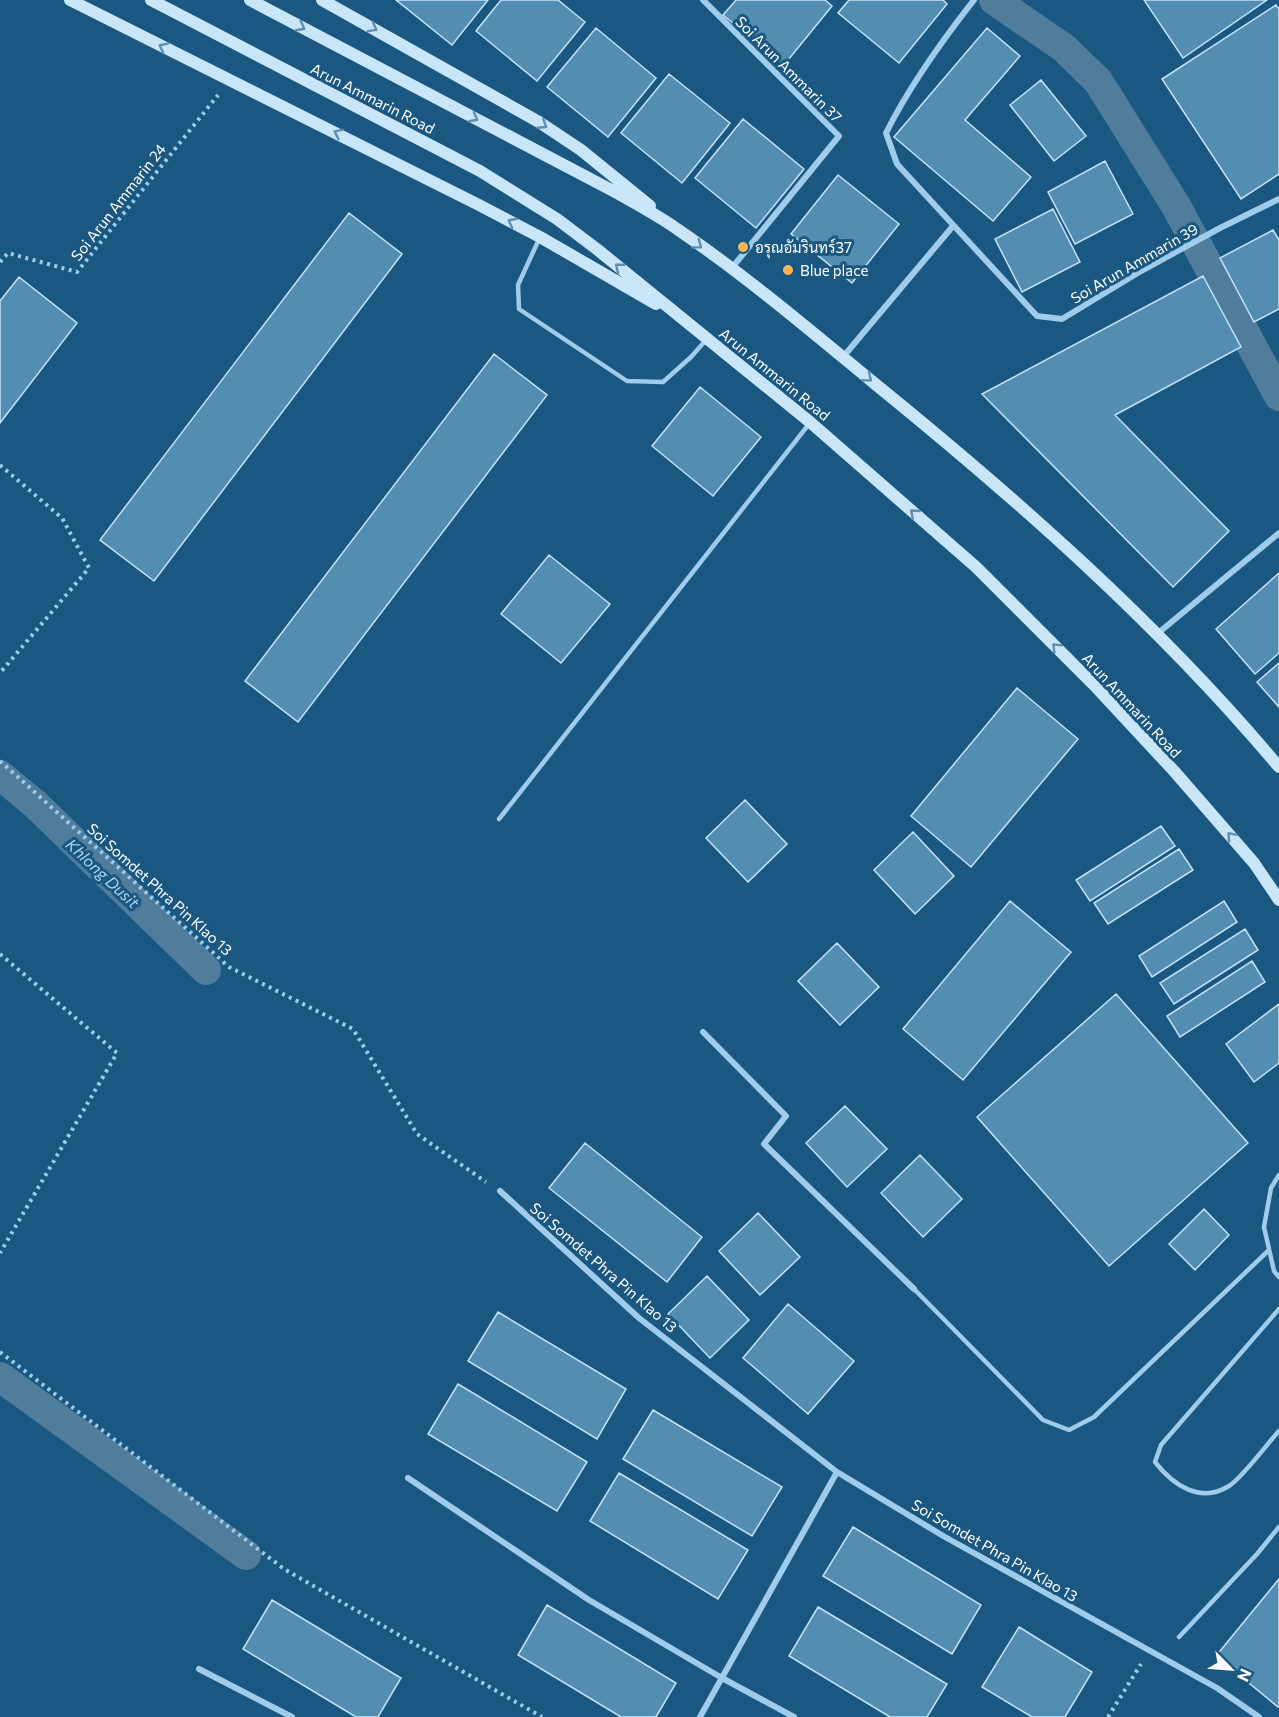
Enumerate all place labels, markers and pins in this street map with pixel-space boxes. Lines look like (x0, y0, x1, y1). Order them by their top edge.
place label: อรุณอัมรินทร์37 (755, 238, 852, 259)
marker: อรุณอัมรินทร์37 (736, 240, 750, 254)
place label: Blue place (800, 261, 869, 279)
marker: Blue place (781, 263, 795, 277)

